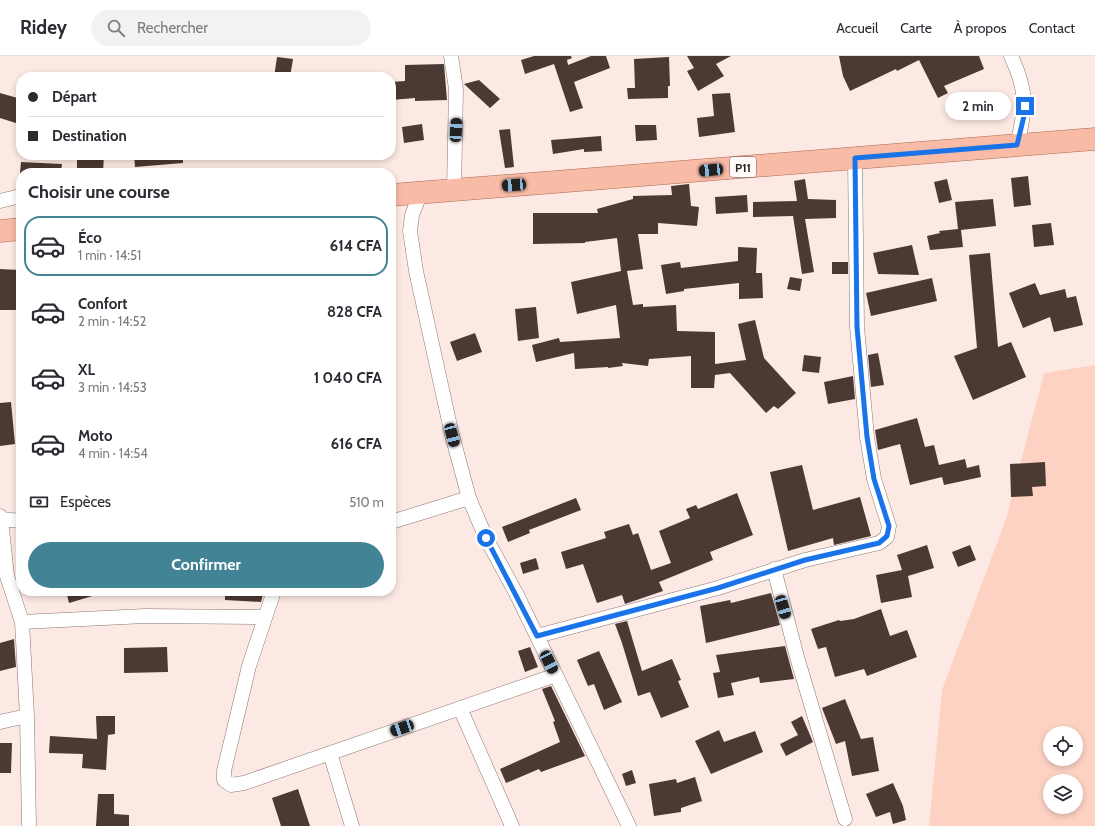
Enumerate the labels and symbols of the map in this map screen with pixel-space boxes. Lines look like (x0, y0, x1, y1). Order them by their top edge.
callout: 2 min (945, 92, 1011, 120)
route end (1016, 97, 1034, 115)
car (449, 118, 463, 142)
road number: P11 (730, 157, 756, 177)
car (699, 163, 723, 177)
car (502, 178, 526, 192)
car (443, 422, 461, 448)
route start (477, 529, 495, 547)
car (774, 594, 792, 620)
car (538, 649, 560, 675)
car (389, 718, 415, 738)

